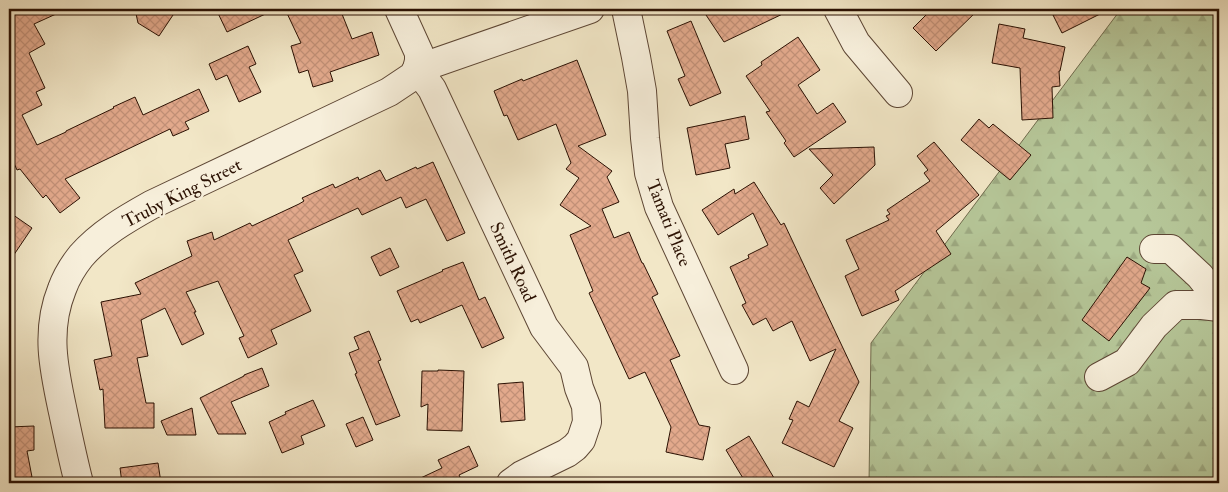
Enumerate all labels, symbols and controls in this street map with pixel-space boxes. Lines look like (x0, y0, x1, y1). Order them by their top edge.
street label: Truby King Street (119, 154, 246, 233)
street label: Tamati Place (641, 176, 697, 271)
street label: Smith Road (484, 219, 541, 306)

